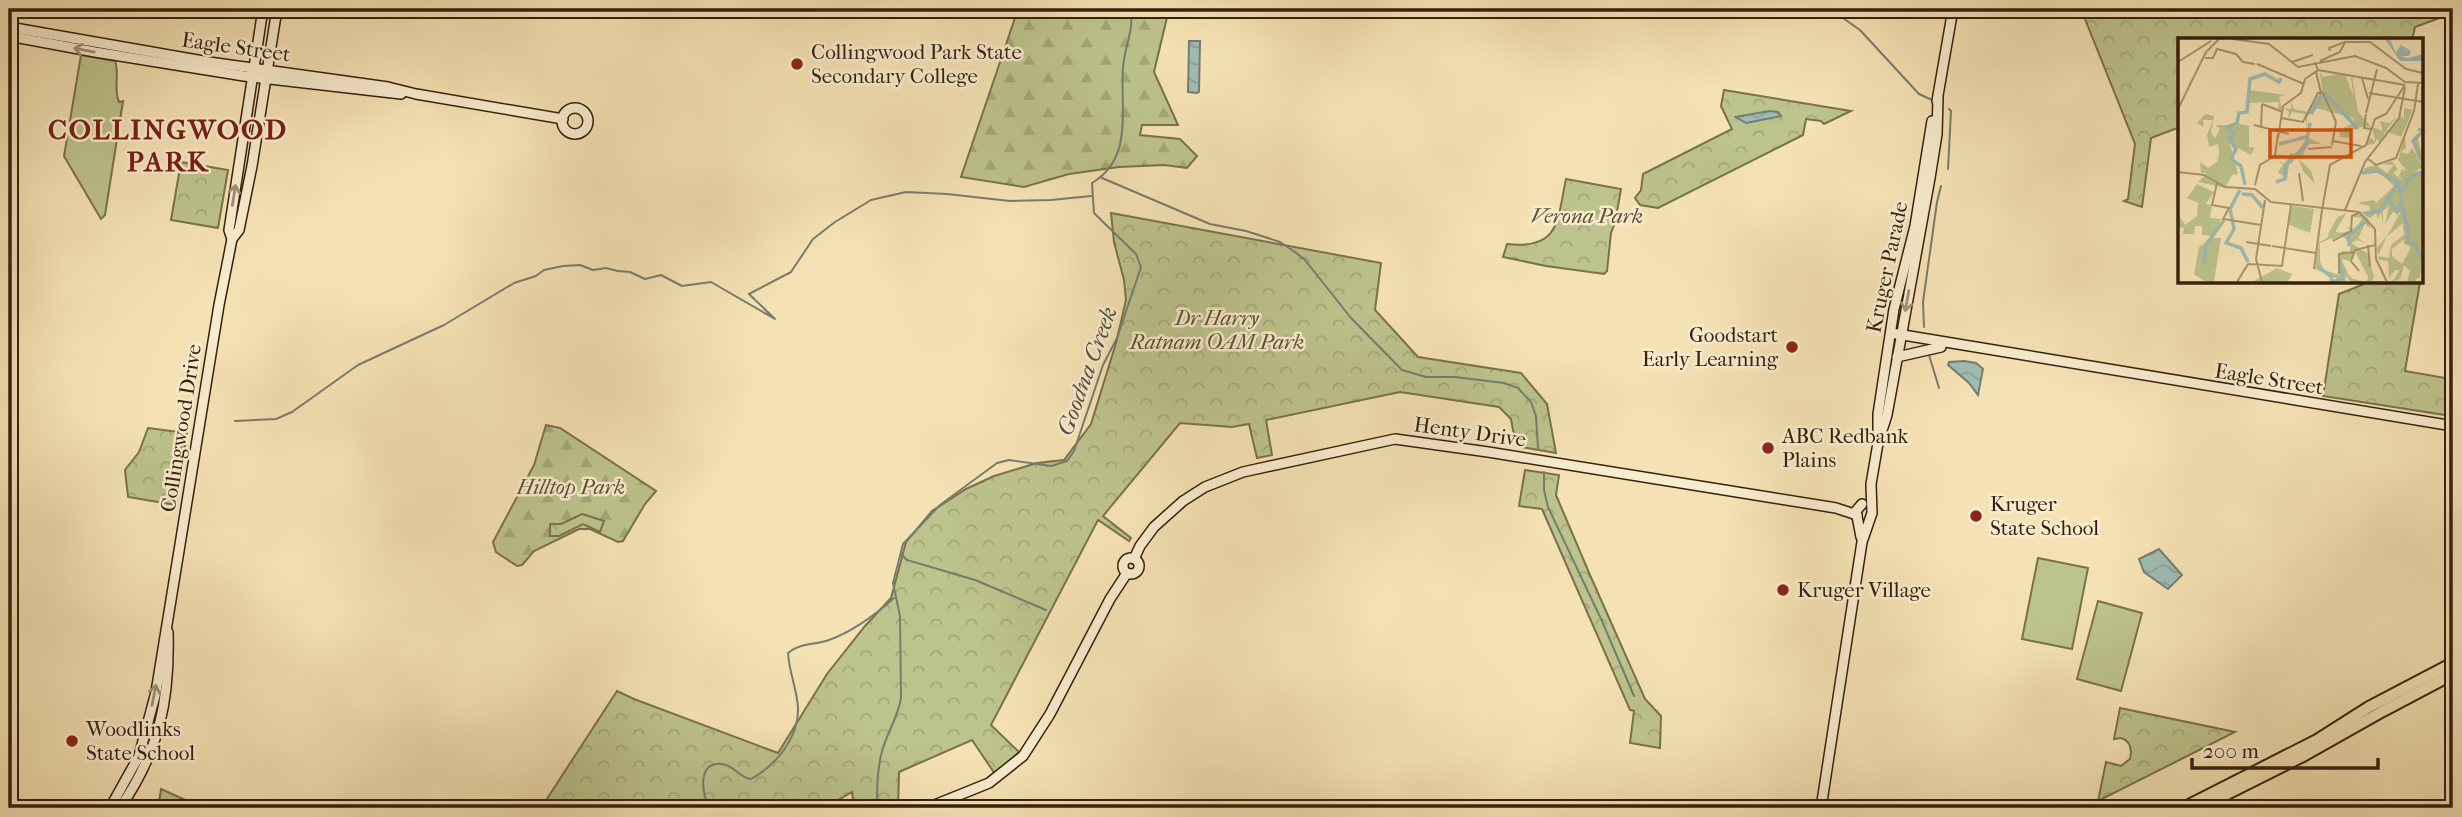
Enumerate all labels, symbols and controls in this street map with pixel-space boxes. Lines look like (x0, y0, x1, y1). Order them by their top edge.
street label: Eagle Street (180, 27, 292, 67)
inset map (2178, 38, 2424, 284)
place label: Collingwood Park State Secondary College (811, 40, 1022, 88)
one-way arrow (73, 43, 96, 56)
marker: Collingwood Park State Secondary College (789, 56, 805, 72)
district label: COLLINGWOOD PARK (48, 113, 288, 178)
one-way arrow (228, 184, 241, 207)
street label: Kruger Parade (1861, 199, 1913, 335)
park label: Verona Park (1531, 204, 1643, 228)
one-way arrow (1900, 289, 1913, 312)
water label: Goodna Creek (1051, 303, 1123, 439)
park label: Dr Harry Ratnam OAM Park (1128, 306, 1304, 354)
place label: Goodstart Early Learning (1642, 323, 1779, 371)
marker: Goodstart Early Learning (1784, 339, 1800, 355)
street label: Collingwood Drive (156, 342, 206, 514)
street label: Eagle Street (2213, 359, 2326, 400)
street label: Henty Drive (1412, 412, 1528, 452)
place label: ABC Redbank Plains (1781, 424, 1909, 472)
marker: ABC Redbank Plains (1760, 440, 1776, 456)
park label: Hilltop Park (516, 475, 625, 499)
place label: Kruger State School (1990, 492, 2099, 540)
marker: Kruger State School (1968, 508, 1984, 524)
place label: Kruger Village (1797, 578, 1931, 602)
marker: Kruger Village (1775, 582, 1791, 598)
one-way arrow (148, 684, 162, 707)
place label: Woodlinks State School (85, 717, 195, 765)
scale bar (2192, 726, 2378, 770)
marker: Woodlinks State School (64, 733, 80, 749)
text: 200 m (2203, 739, 2259, 763)

